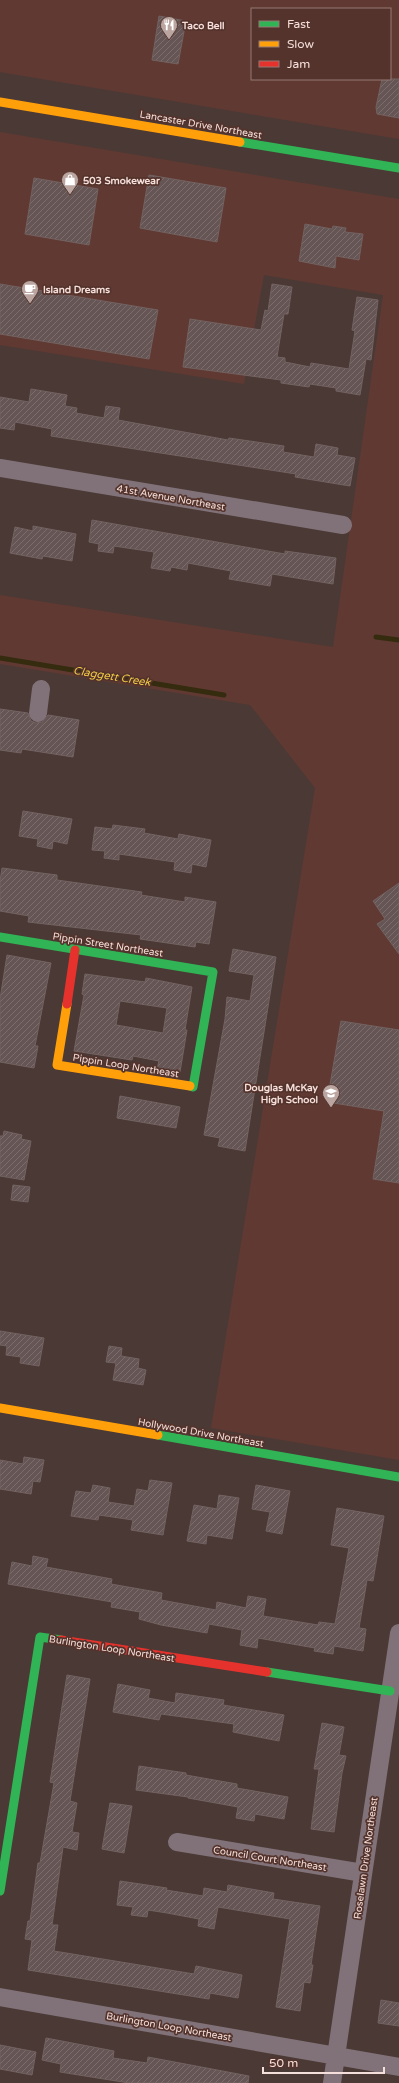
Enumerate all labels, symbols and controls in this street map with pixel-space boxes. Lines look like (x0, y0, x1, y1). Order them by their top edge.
legend (251, 8, 391, 80)
restaurant icon: Taco Bell (159, 15, 179, 40)
text: Fast (287, 17, 311, 31)
place label: Taco Bell (181, 20, 224, 32)
text: Slow (287, 37, 314, 51)
text: Jam (287, 57, 310, 71)
street label: Lancaster Drive Northeast (139, 108, 263, 142)
shop icon: 503 Smokewear (60, 170, 80, 195)
place label: 503 Smokewear (83, 175, 160, 187)
cafe icon: Island Dreams (20, 279, 40, 304)
place label: Island Dreams (43, 284, 110, 296)
street label: 41st Avenue Northeast (116, 483, 226, 513)
water label: Claggett Creek (72, 664, 152, 689)
street label: Pippin Street Northeast (52, 930, 164, 960)
street label: Pippin Loop Northeast (72, 1052, 180, 1080)
place label: Douglas McKay High School (244, 1082, 319, 1106)
school or university icon: Douglas McKay High School (321, 1083, 341, 1108)
street label: Hollywood Drive Northeast (137, 1416, 265, 1450)
street label: Burlington Loop Northeast (48, 1633, 176, 1665)
street label: Roselawn Drive Northeast (351, 1796, 381, 1920)
street label: Council Court Northeast (212, 1844, 328, 1874)
street label: Burlington Loop Northeast (105, 2010, 233, 2044)
scale bar (263, 2049, 384, 2075)
text: 50 m (269, 2056, 298, 2070)

